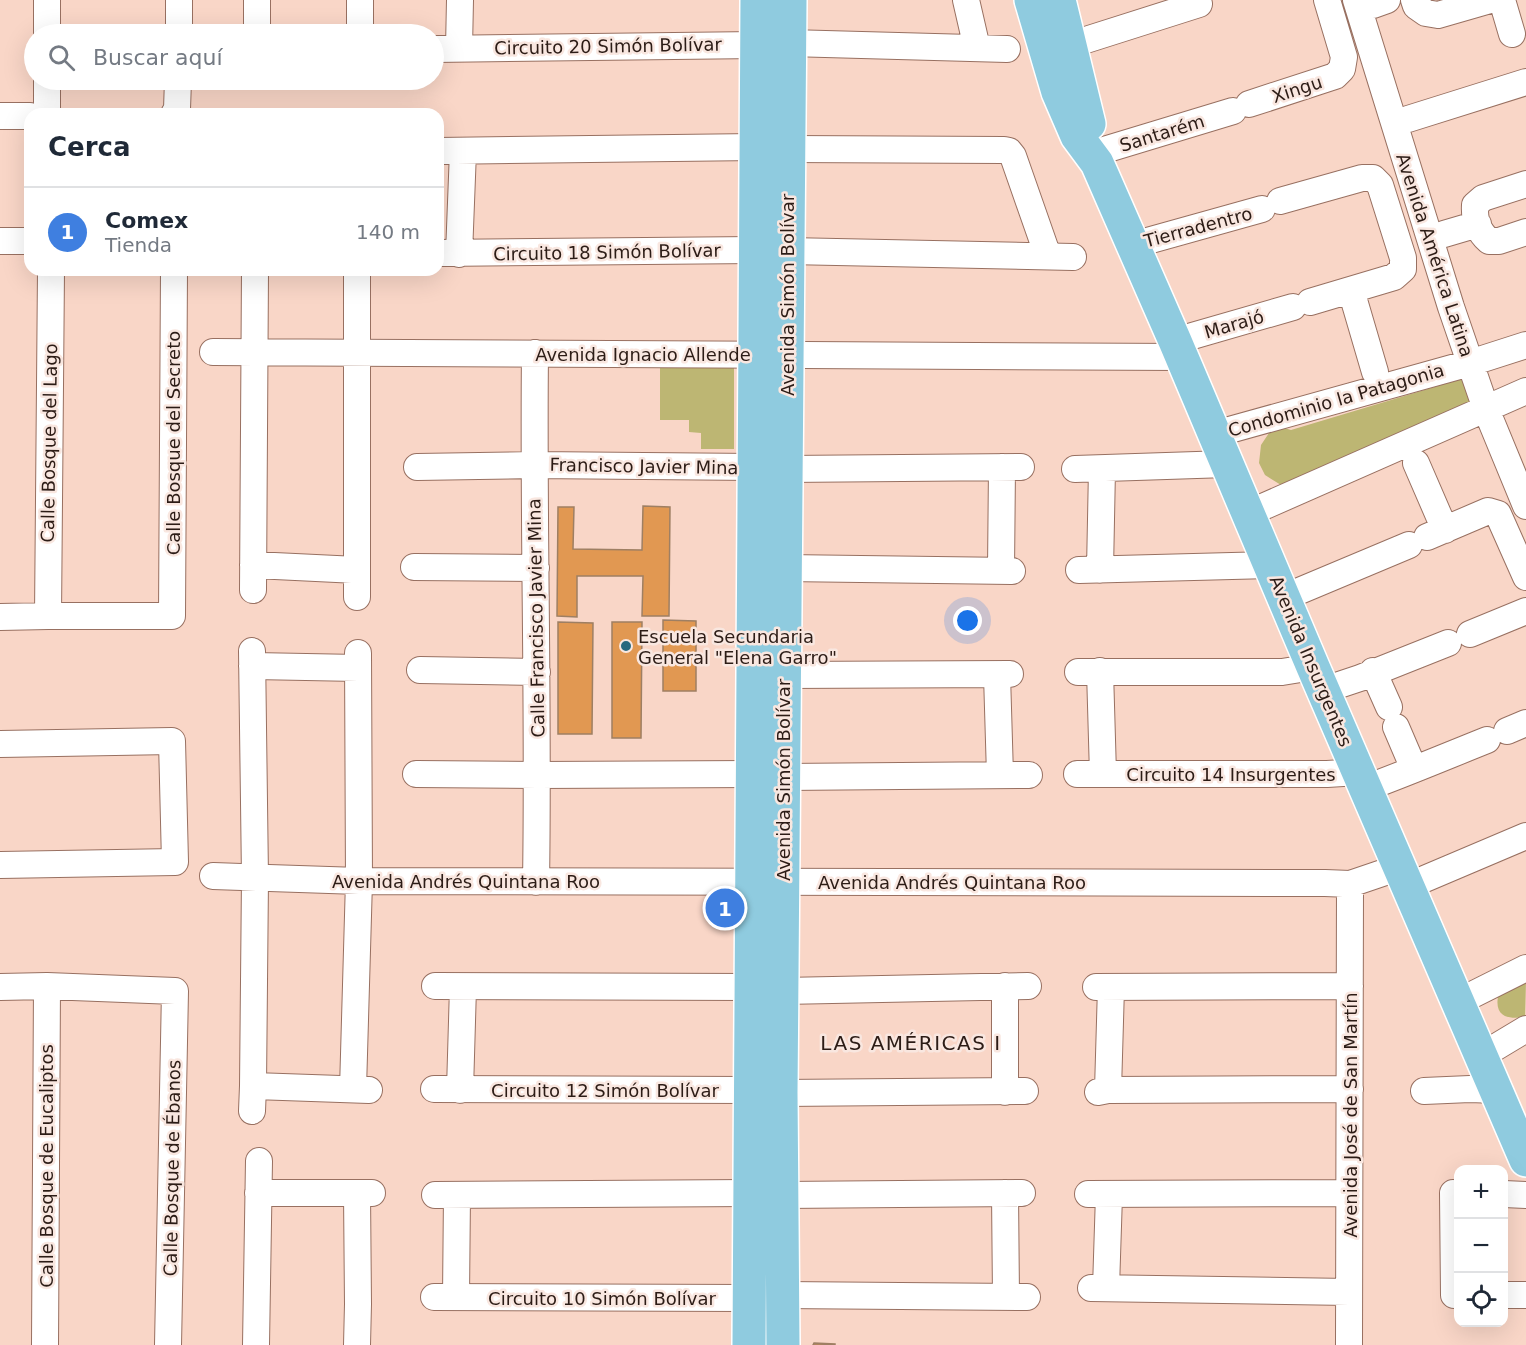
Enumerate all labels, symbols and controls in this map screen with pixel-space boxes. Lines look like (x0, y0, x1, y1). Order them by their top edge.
search box (24, 24, 444, 90)
street label: Circuito 20 Simón Bolívar (494, 34, 723, 58)
icon: search (45, 41, 78, 74)
text: Buscar aquí (93, 45, 223, 70)
street label: Xingu (1269, 71, 1325, 107)
street label: Santarém (1117, 110, 1207, 156)
text: Cerca (48, 132, 131, 162)
street label: Avenida América Latina (1392, 150, 1478, 360)
street label: Avenida Simón Bolívar (777, 193, 798, 396)
street label: Tierradentro (1141, 202, 1254, 252)
text: Comex (105, 208, 188, 233)
text: 1 (61, 220, 74, 244)
text: 140 m (356, 220, 420, 244)
text: Tienda (105, 233, 172, 257)
street label: Circuito 18 Simón Bolívar (493, 240, 722, 264)
street label: Marajó (1202, 305, 1266, 343)
street label: Calle Bosque del Secreto (163, 331, 184, 555)
street label: Calle Bosque del Lago (37, 343, 61, 543)
street label: Avenida Ignacio Allende (535, 344, 751, 365)
street label: Condominio la Patagonia (1225, 359, 1447, 441)
street label: Francisco Javier Mina (549, 454, 739, 478)
street label: Calle Francisco Javier Mina (523, 498, 549, 738)
street label: Avenida Insurgentes (1265, 572, 1357, 750)
your location (953, 606, 982, 635)
place label: Escuela Secundaria General "Elena Garro" (638, 626, 837, 668)
marker: Escuela Secundaria General "Elena Garro" (619, 639, 633, 653)
street label: Avenida Simón Bolívar (773, 678, 794, 881)
street label: Circuito 14 Insurgentes (1126, 764, 1336, 785)
street label: Avenida Andrés Quintana Roo (332, 871, 600, 892)
street label: Avenida Andrés Quintana Roo (818, 872, 1086, 893)
pin: 1 (706, 886, 744, 930)
street label: Avenida José de San Martín (1340, 992, 1361, 1238)
district label: LAS AMÉRICAS I (820, 1031, 1002, 1055)
street label: Calle Bosque de Eucaliptos (36, 1044, 57, 1288)
street label: Calle Bosque de Ébanos (160, 1060, 184, 1276)
street label: Circuito 12 Simón Bolívar (491, 1080, 720, 1101)
map controls (1454, 1165, 1508, 1327)
button: + (1454, 1165, 1508, 1219)
button: − (1454, 1219, 1508, 1273)
button: locate (1454, 1273, 1508, 1327)
street label: Circuito 10 Simón Bolívar (488, 1288, 717, 1309)

